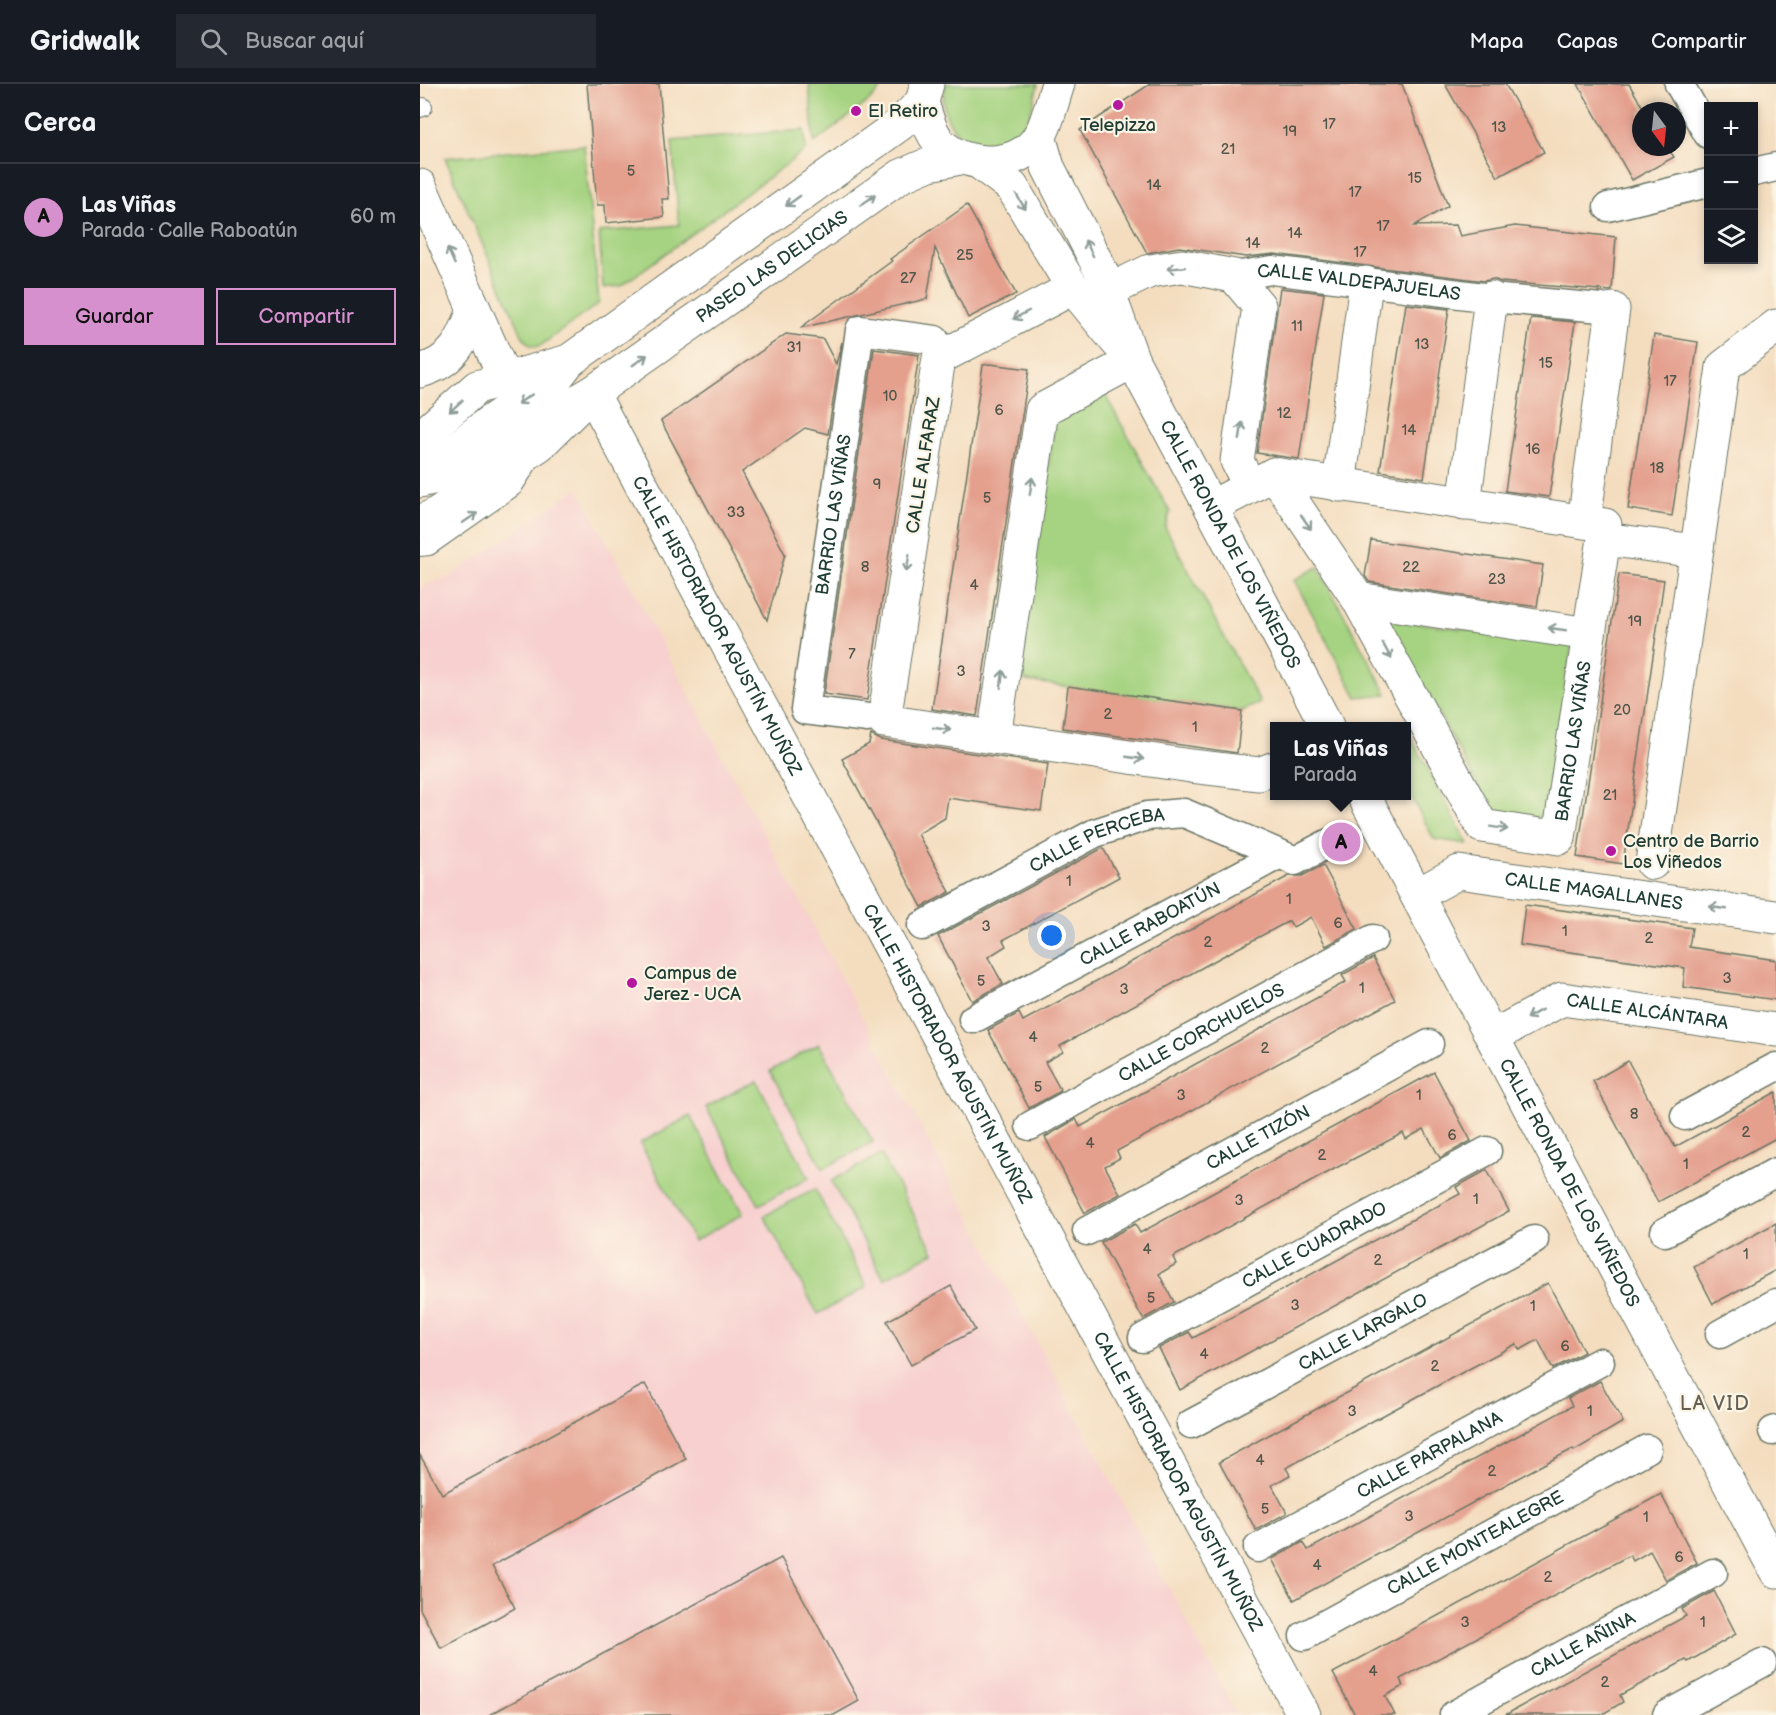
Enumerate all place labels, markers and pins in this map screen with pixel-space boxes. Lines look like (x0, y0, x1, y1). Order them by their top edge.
marker: Telepizza (1111, 98, 1125, 112)
place label: El Retiro (868, 101, 938, 122)
marker: El Retiro (849, 104, 863, 118)
place label: Telepizza (1080, 115, 1156, 136)
pin: A (1322, 820, 1360, 864)
place label: Centro de Barrio Los Viñedos (1623, 831, 1759, 873)
marker: Centro de Barrio Los Viñedos (1604, 844, 1618, 858)
place label: Campus de Jerez - UCA (644, 963, 741, 1005)
marker: Campus de Jerez - UCA (625, 976, 639, 990)

